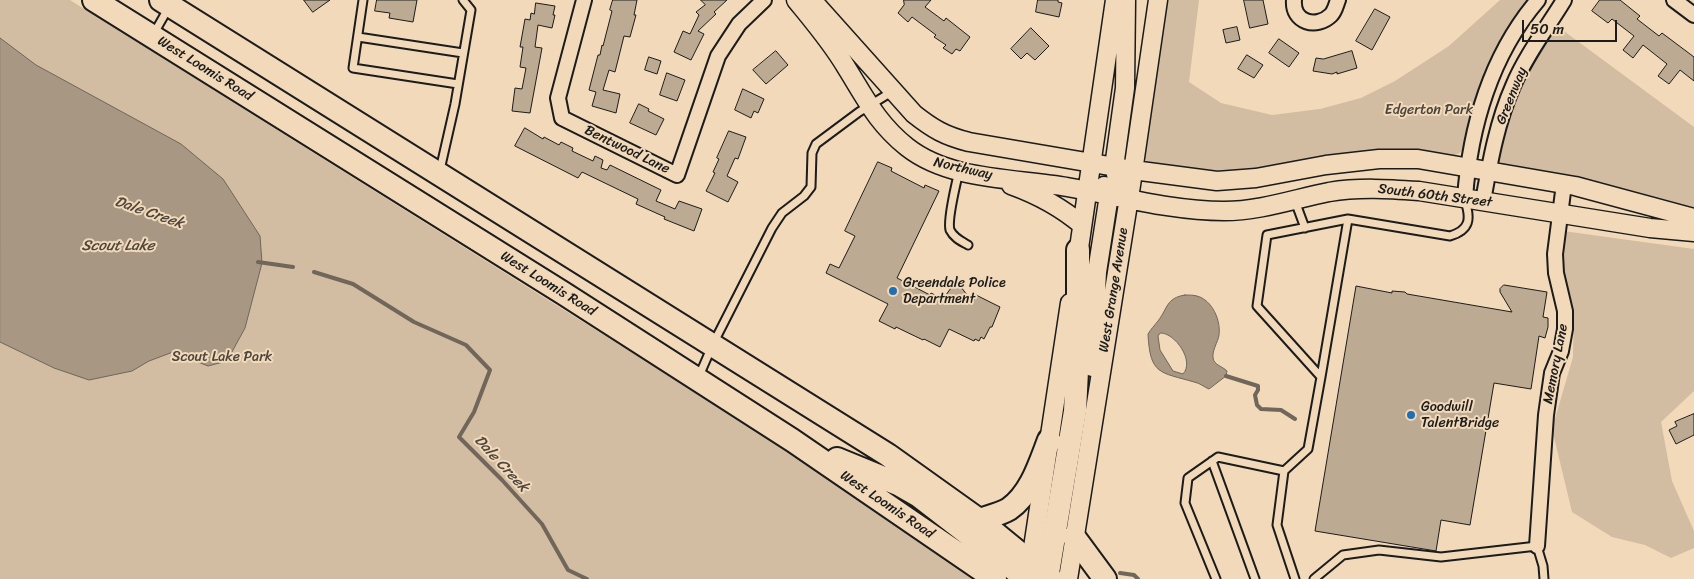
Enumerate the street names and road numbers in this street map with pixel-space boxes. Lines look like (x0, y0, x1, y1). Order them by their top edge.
street label: West Loomis Road (154, 33, 256, 105)
street label: Greenway (1493, 65, 1531, 127)
street label: Bentwood Lane (582, 122, 672, 178)
street label: Northway (932, 154, 994, 184)
street label: South 60th Street (1377, 181, 1493, 211)
street label: West Grange Avenue (1096, 227, 1132, 353)
street label: West Loomis Road (497, 248, 599, 320)
street label: Memory Lane (1540, 323, 1572, 405)
street label: West Loomis Road (837, 467, 937, 543)

